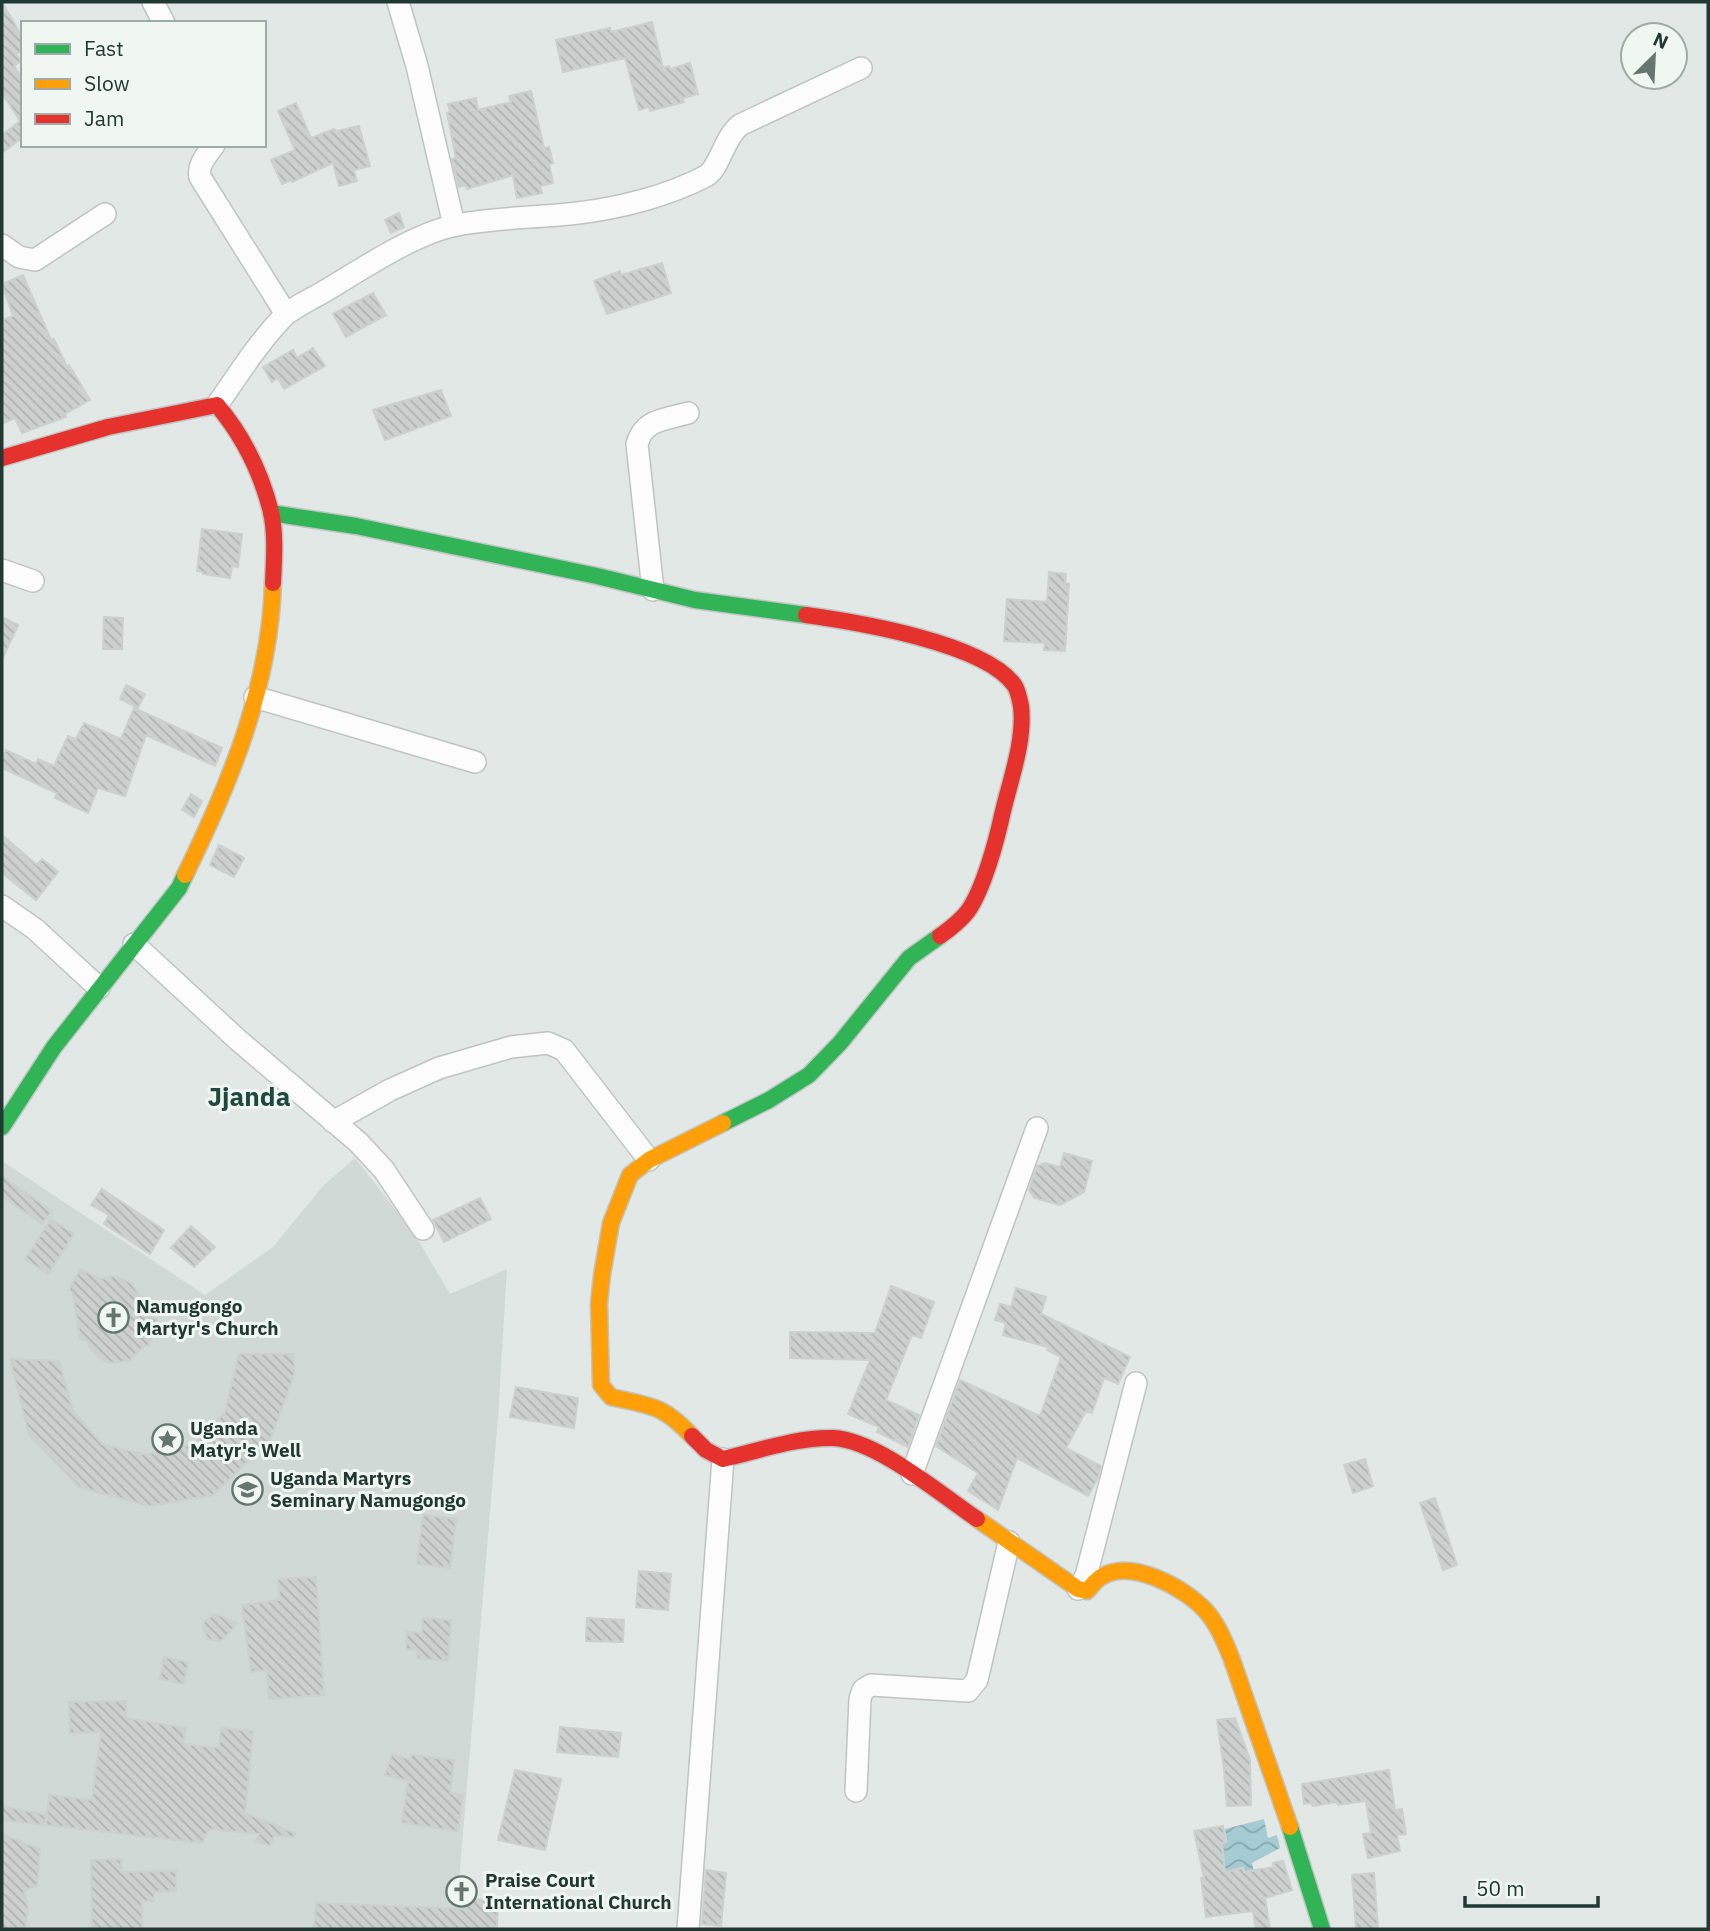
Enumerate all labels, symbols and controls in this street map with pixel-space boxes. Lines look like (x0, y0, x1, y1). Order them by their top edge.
legend (21, 21, 266, 147)
north arrow (1619, 21, 1689, 91)
text: N (1650, 27, 1672, 54)
text: Fast (84, 34, 124, 62)
text: Slow (84, 69, 130, 97)
text: Jam (84, 104, 124, 132)
district label: Jjanda (208, 1079, 291, 1113)
place label: Namugongo Martyr's Church (136, 1294, 279, 1340)
church icon: Namugongo Martyr's Church (96, 1300, 130, 1334)
place label: Uganda Matyr's Well (190, 1416, 301, 1462)
place icon: Uganda Matyr's Well (150, 1422, 184, 1456)
place label: Uganda Martyrs Seminary Namugongo (270, 1466, 466, 1512)
school or university icon: Uganda Martyrs Seminary Namugongo (230, 1472, 264, 1506)
scale bar (1465, 1864, 1598, 1908)
place label: Praise Court International Church (485, 1868, 672, 1914)
church icon: Praise Court International Church (445, 1874, 479, 1908)
text: 50 m (1476, 1874, 1525, 1902)

